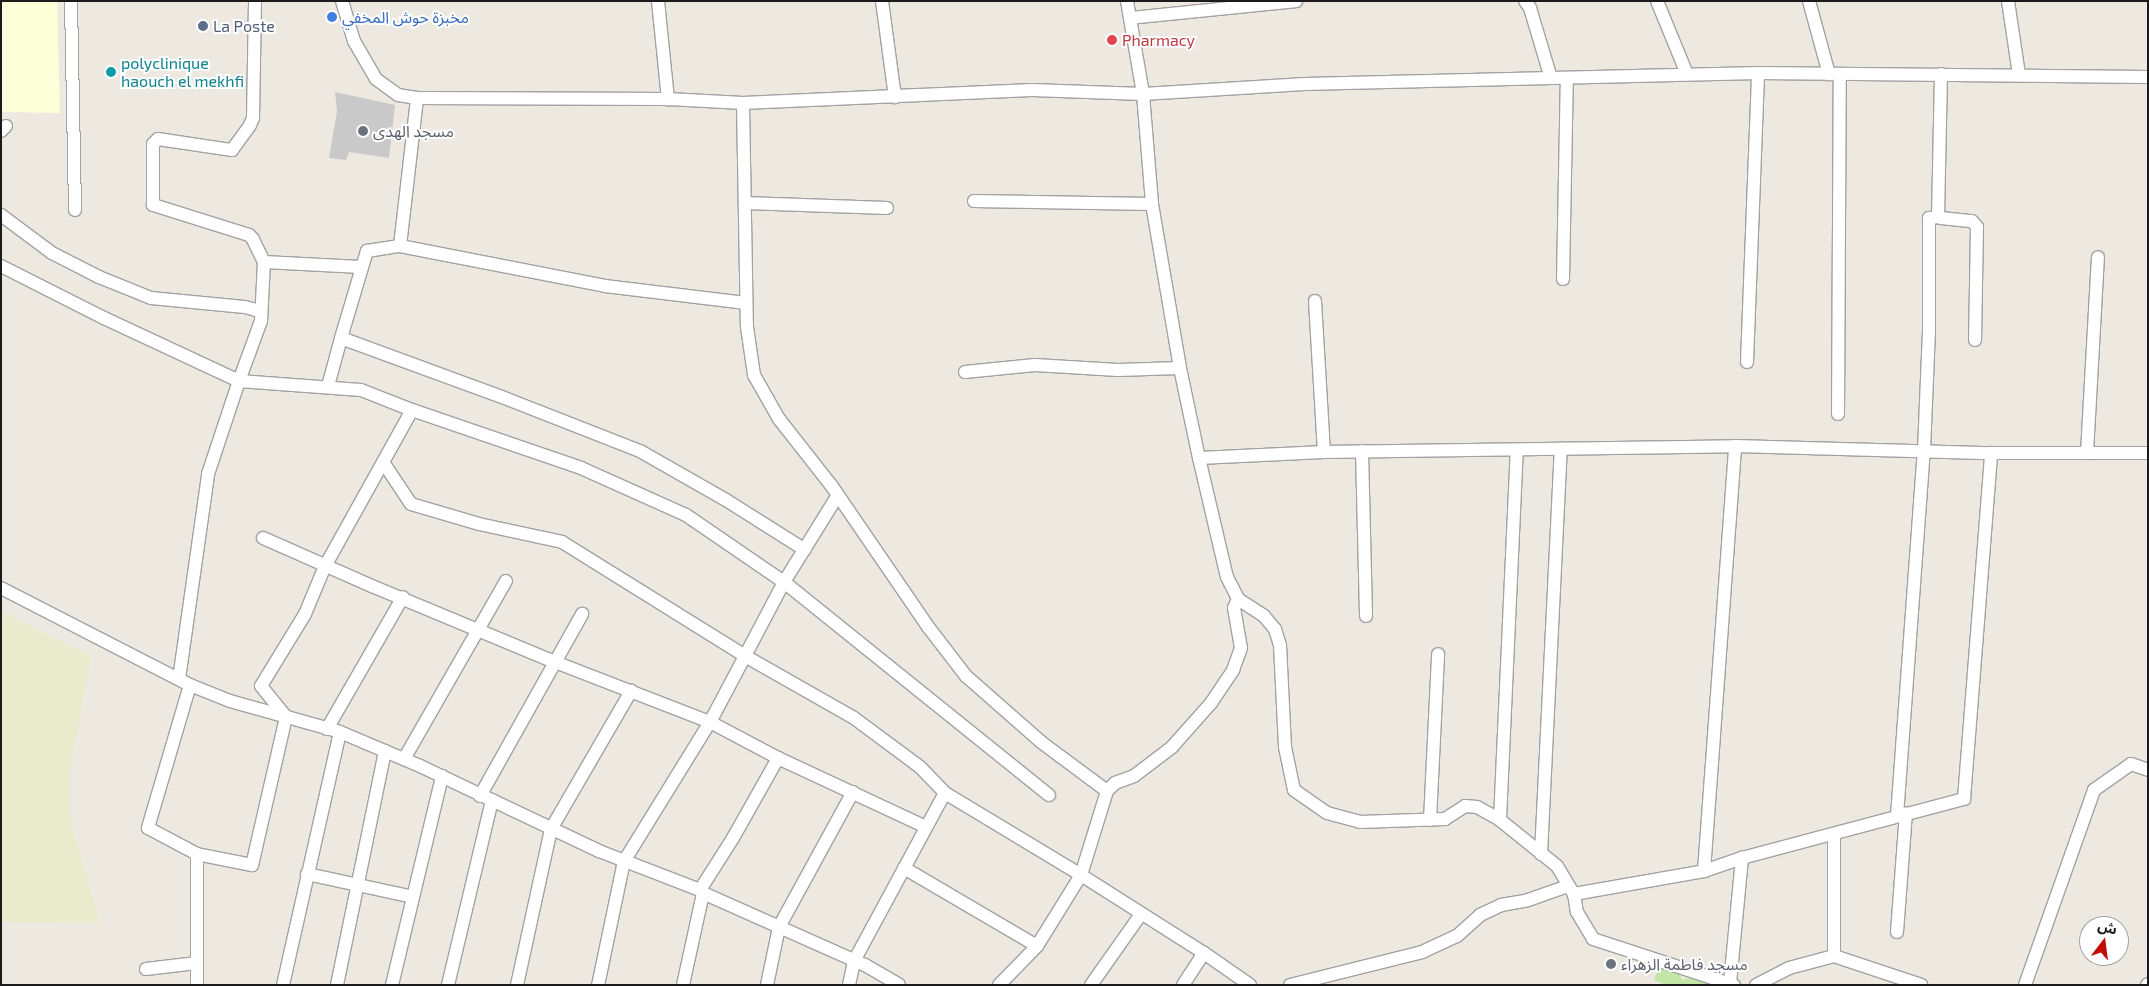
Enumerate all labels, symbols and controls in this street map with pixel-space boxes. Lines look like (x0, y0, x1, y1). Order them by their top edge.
place label: مخبزة حوش المخفي (342, 7, 469, 27)
marker: مخبزة حوش المخفي (326, 11, 338, 23)
place label: La Poste (213, 16, 275, 36)
marker: La Poste (197, 20, 209, 32)
place label: Pharmacy (1122, 30, 1195, 50)
marker: Pharmacy (1106, 34, 1118, 46)
place label: polyclinique haouch el mekhfi (121, 53, 245, 91)
marker: polyclinique haouch el mekhfi (105, 66, 117, 78)
place label: مسجد الهدى (373, 121, 454, 141)
marker: مسجد الهدى (357, 125, 369, 137)
north arrow (2079, 916, 2129, 966)
text: ش (2096, 916, 2119, 938)
place label: مسجد فاطمة الزهراء (1621, 954, 1748, 974)
marker: مسجد فاطمة الزهراء (1605, 958, 1617, 970)

